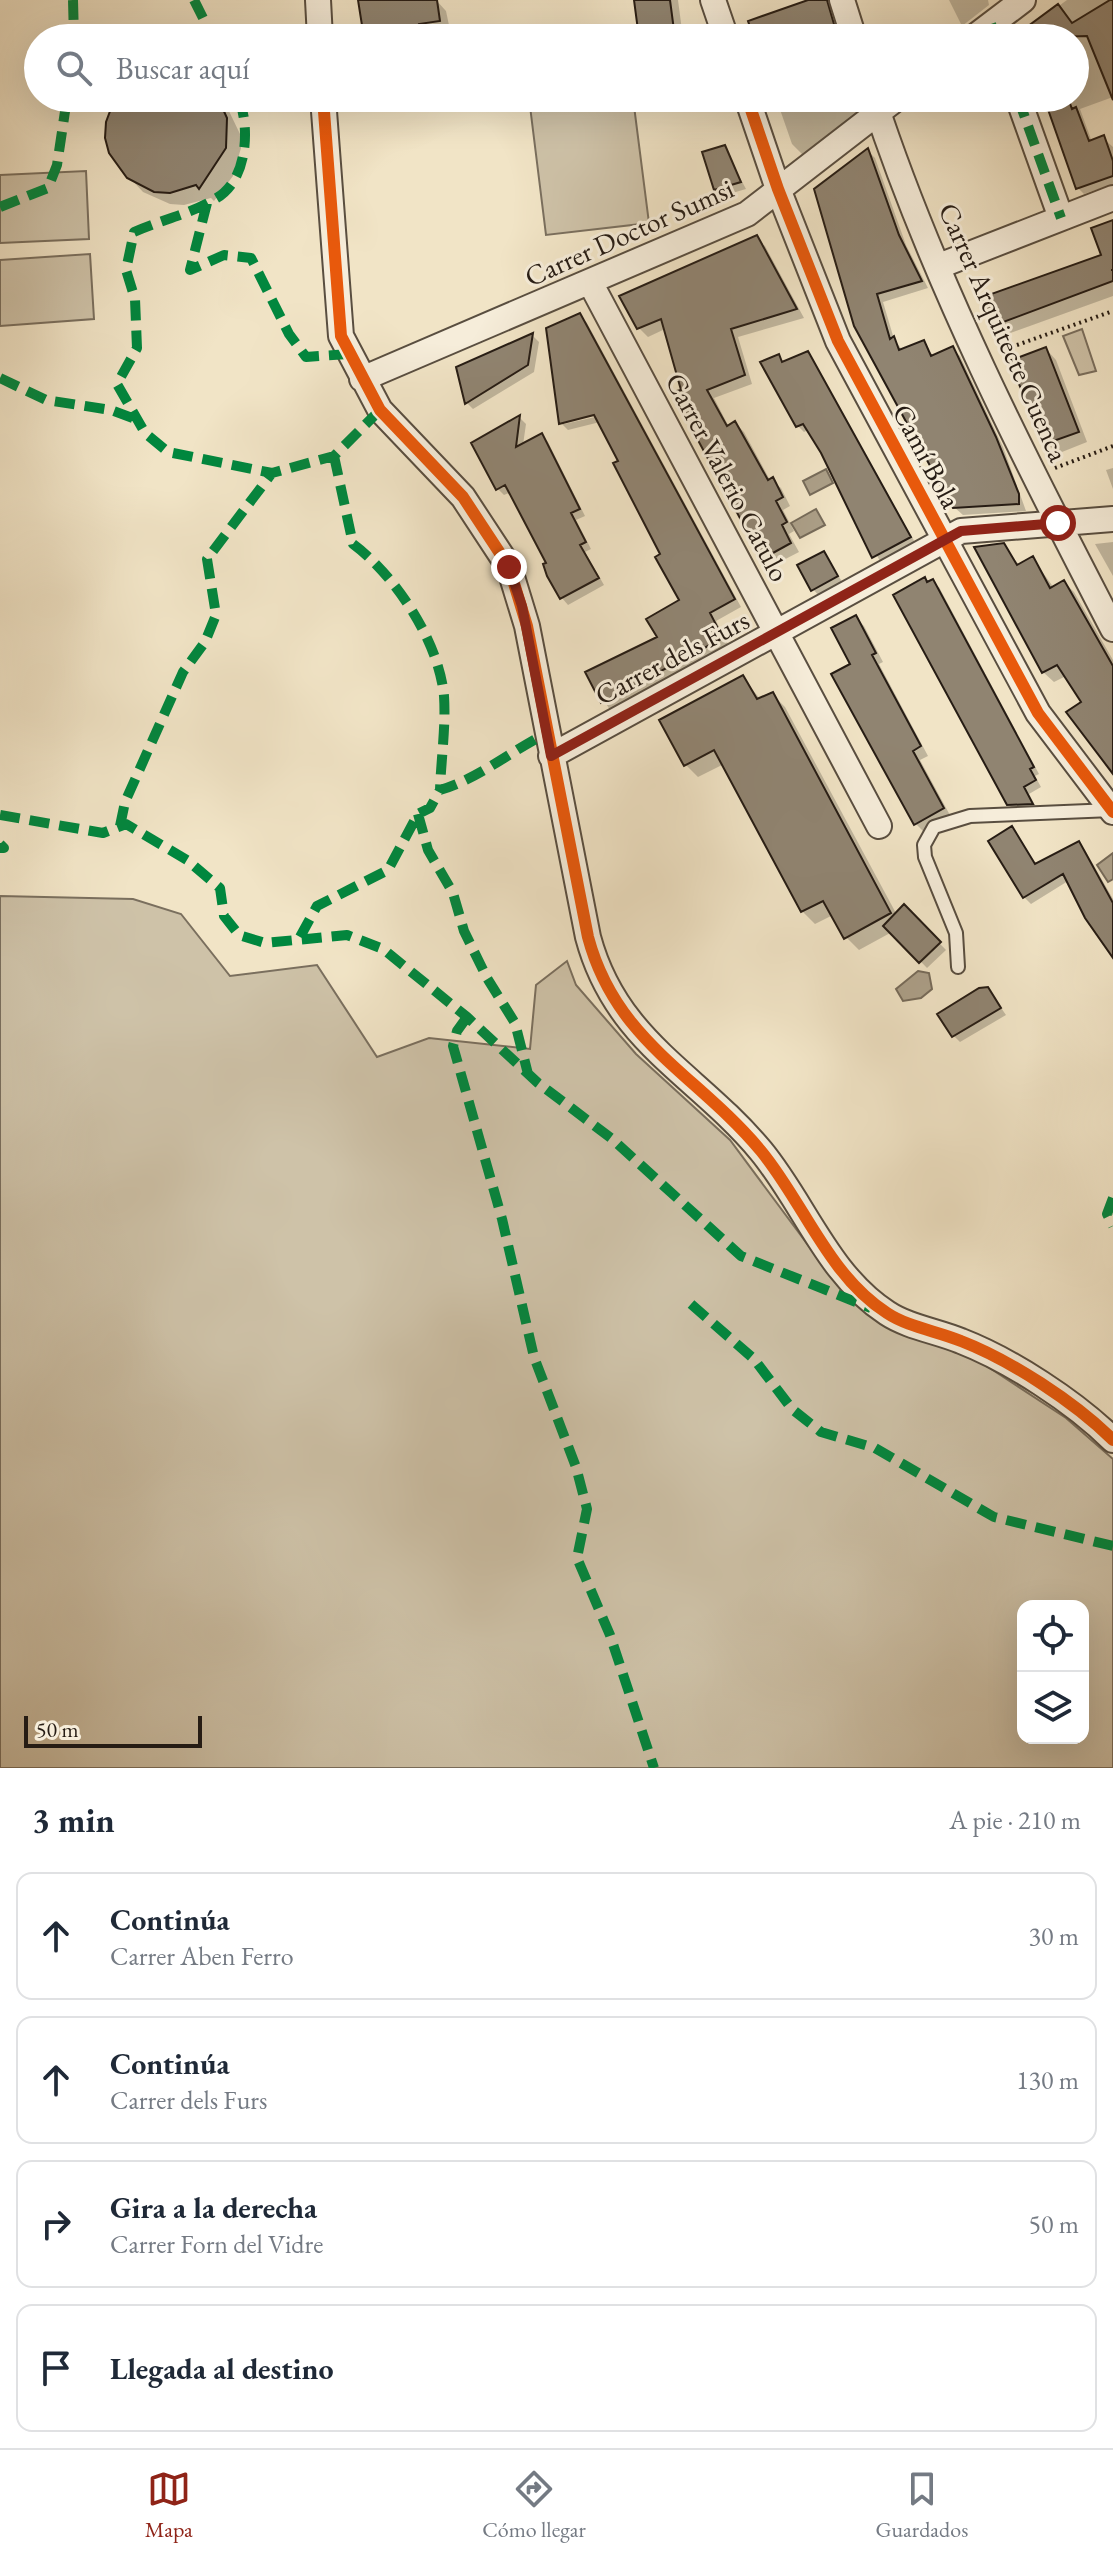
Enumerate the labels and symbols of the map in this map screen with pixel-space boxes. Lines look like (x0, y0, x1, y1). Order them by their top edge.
street label: Carrer Doctor Sumsi (519, 170, 739, 294)
street label: Carrer Arquitecte Cuenca (931, 197, 1078, 468)
street label: Carrer Valerio Catulo (658, 366, 798, 588)
street label: Camí Bola (885, 398, 970, 515)
route start (1040, 505, 1076, 541)
route end (491, 549, 527, 585)
street label: Carrer dels Furs (589, 601, 755, 713)
scale bar (24, 1712, 202, 1748)

